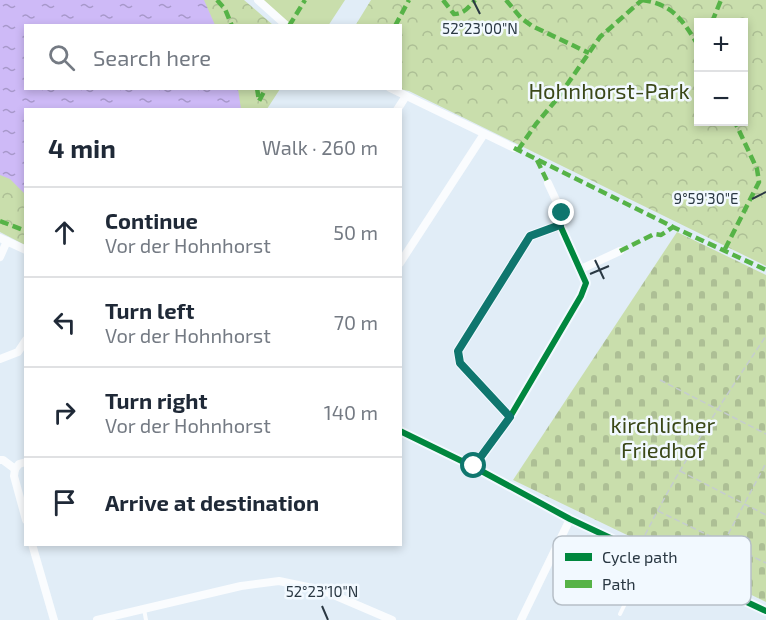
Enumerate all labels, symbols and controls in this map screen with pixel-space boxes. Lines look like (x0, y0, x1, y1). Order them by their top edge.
map controls (694, 18, 748, 126)
button: + (694, 18, 748, 72)
text: 52°23'00"N (442, 19, 518, 37)
search box (24, 24, 402, 90)
icon: search (45, 41, 78, 74)
text: Search here (93, 44, 211, 70)
button: − (694, 72, 748, 126)
park label: Hohnhorst-Park (528, 77, 690, 103)
text: 4 min (48, 132, 116, 163)
text: Walk · 260 m (262, 135, 378, 159)
text: 9°59'30"E (674, 189, 738, 207)
route end (548, 199, 574, 225)
text: Continue (105, 207, 198, 233)
icon: ahead (48, 216, 81, 249)
text: 50 m (333, 220, 378, 244)
text: Vor der Hohnhorst (105, 233, 271, 257)
text: Turn left (105, 297, 194, 323)
icon: left (48, 306, 81, 339)
text: 70 m (334, 310, 378, 334)
text: Vor der Hohnhorst (105, 323, 271, 347)
text: Turn right (105, 387, 207, 413)
icon: right (48, 396, 81, 429)
text: 140 m (324, 400, 378, 424)
park label: kirchlicher Friedhof (611, 411, 716, 462)
text: Vor der Hohnhorst (105, 413, 271, 437)
route start (460, 452, 486, 478)
icon: arrive (48, 486, 81, 519)
text: Arrive at destination (105, 489, 319, 515)
legend (553, 536, 751, 605)
text: Cycle path (602, 547, 678, 566)
text: Path (602, 574, 636, 593)
text: 52°23'10"N (286, 582, 358, 600)

